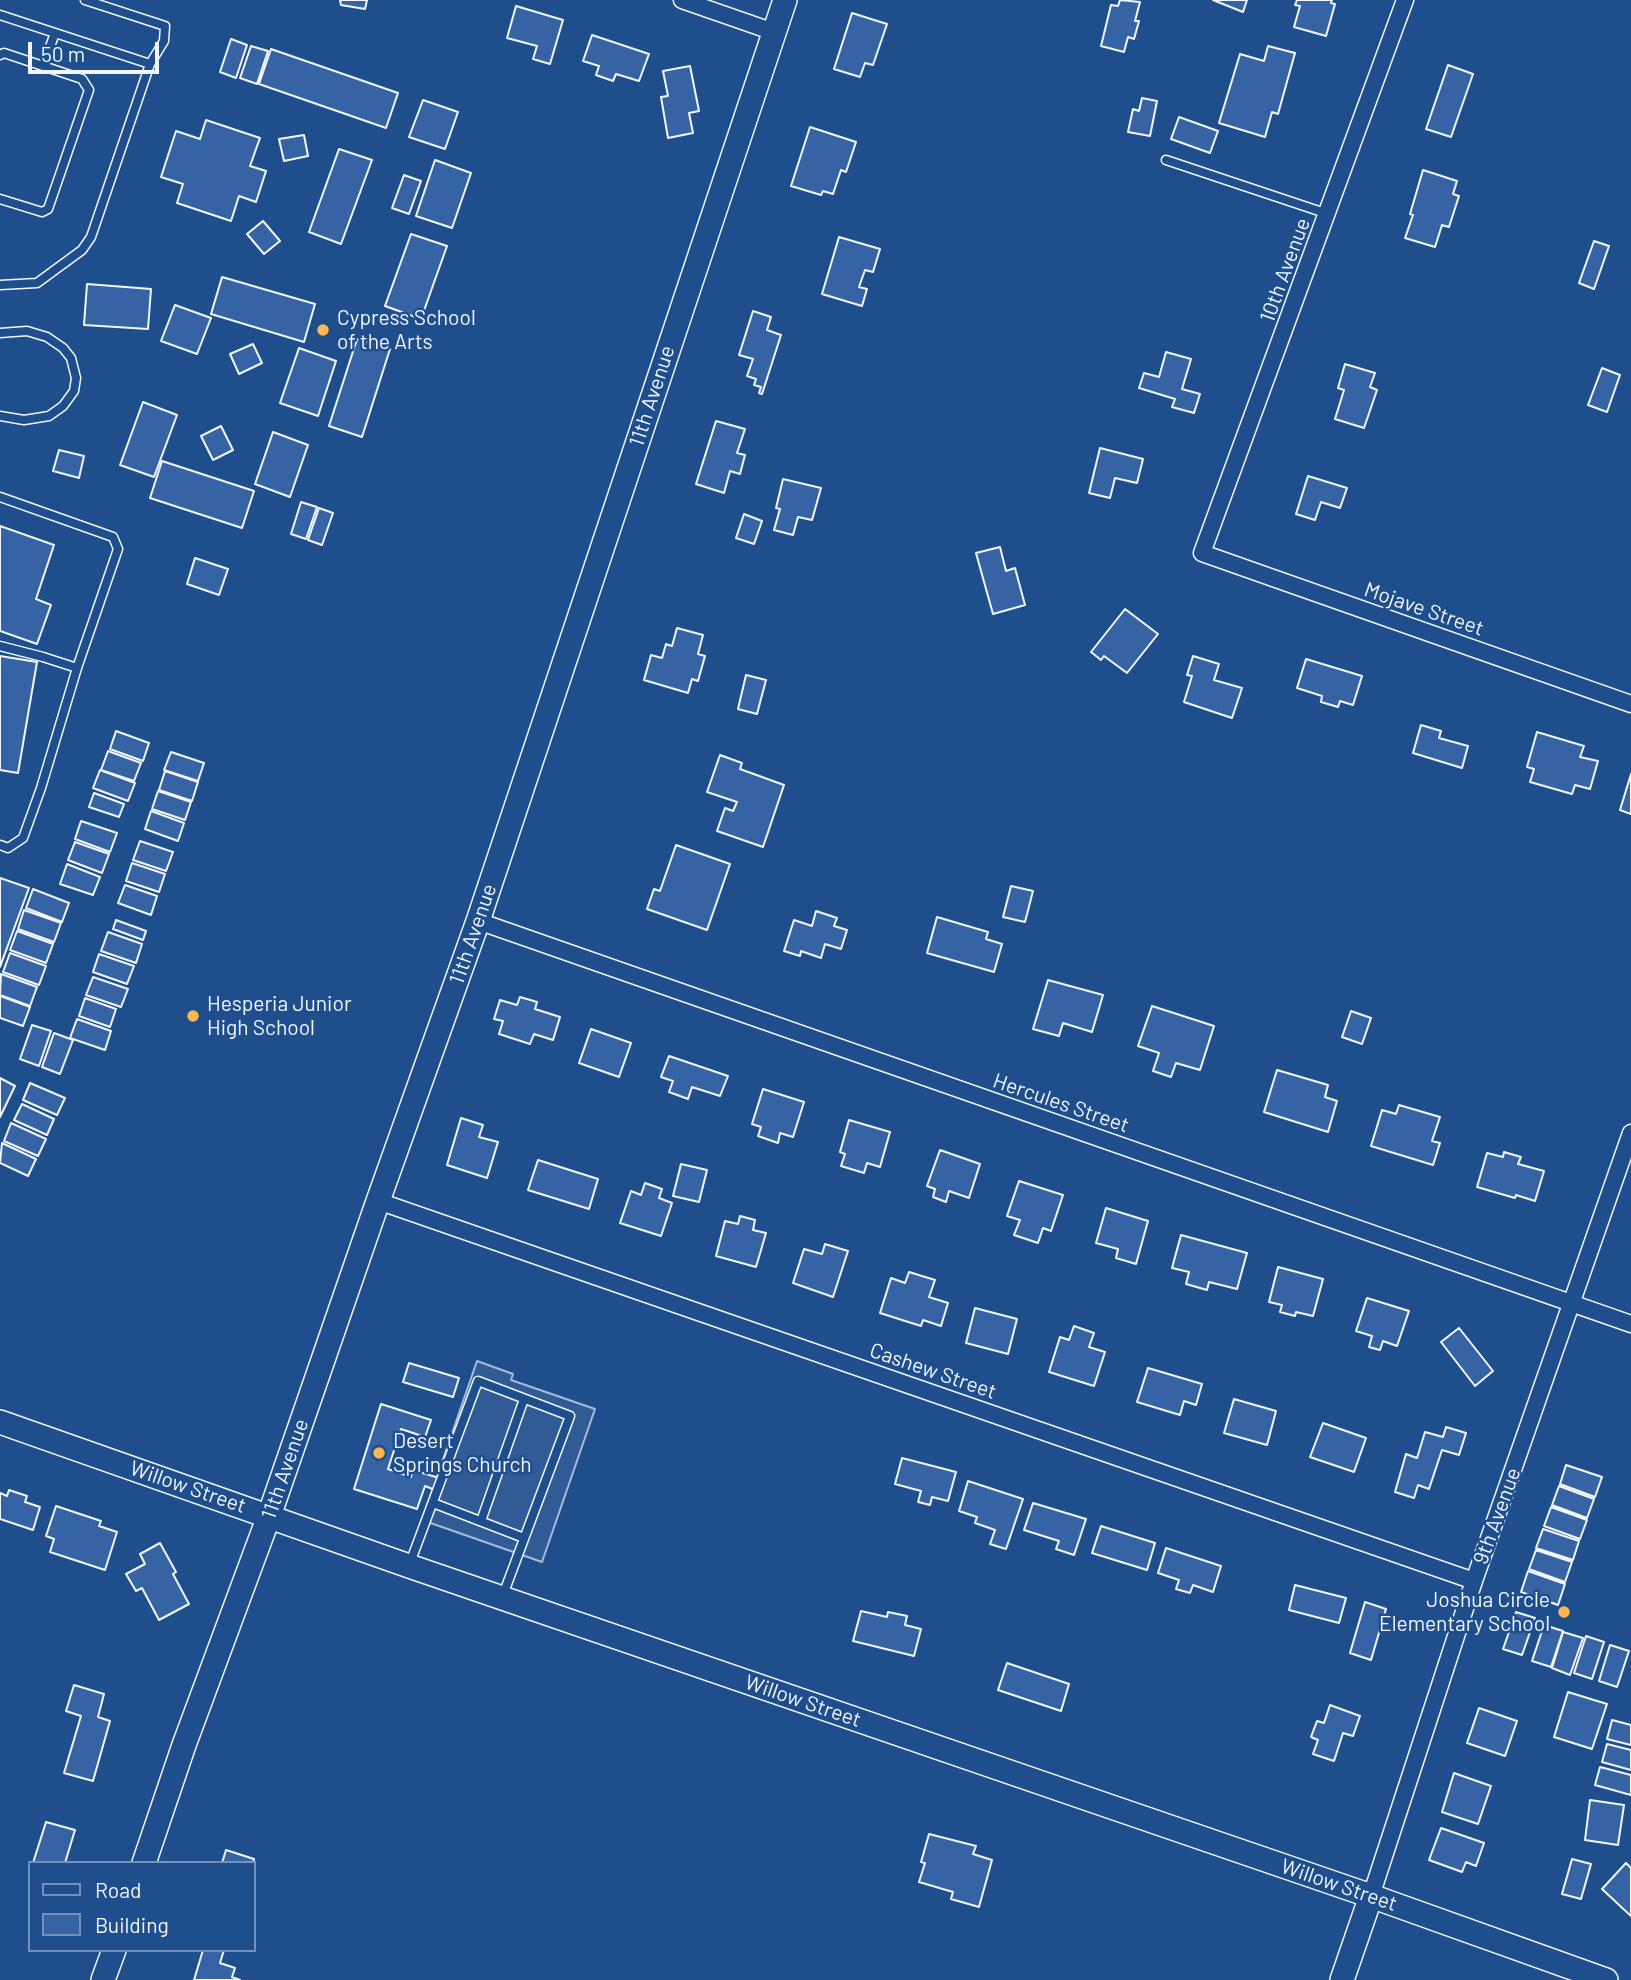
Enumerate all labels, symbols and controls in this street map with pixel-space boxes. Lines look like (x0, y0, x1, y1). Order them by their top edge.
scale bar (32, 28, 163, 72)
text: 50 m (41, 41, 85, 66)
street label: 10th Avenue (1254, 214, 1316, 326)
place label: Cypress School of the Arts (337, 305, 476, 355)
marker: Cypress School of the Arts (315, 322, 331, 338)
street label: 11th Avenue (624, 342, 680, 450)
street label: Mojave Street (1361, 577, 1487, 641)
street label: 11th Avenue (444, 880, 502, 988)
place label: Hesperia Junior High School (207, 991, 352, 1041)
marker: Hesperia Junior High School (185, 1008, 201, 1024)
street label: Hercules Street (990, 1068, 1132, 1138)
street label: Cashew Street (866, 1338, 1000, 1404)
street label: 11th Avenue (256, 1415, 314, 1523)
place label: Desert Springs Church (393, 1428, 532, 1478)
marker: Desert Springs Church (371, 1445, 387, 1461)
street label: Willow Street (127, 1455, 249, 1519)
street label: 9th Avenue (1468, 1464, 1526, 1568)
place label: Joshua Circle Elementary School (1379, 1587, 1550, 1637)
marker: Joshua Circle Elementary School (1556, 1604, 1572, 1620)
street label: Willow Street (742, 1669, 864, 1733)
street label: Willow Street (1278, 1853, 1400, 1917)
legend (28, 1861, 256, 1952)
text: Road (95, 1877, 141, 1902)
text: Building (95, 1912, 169, 1937)

